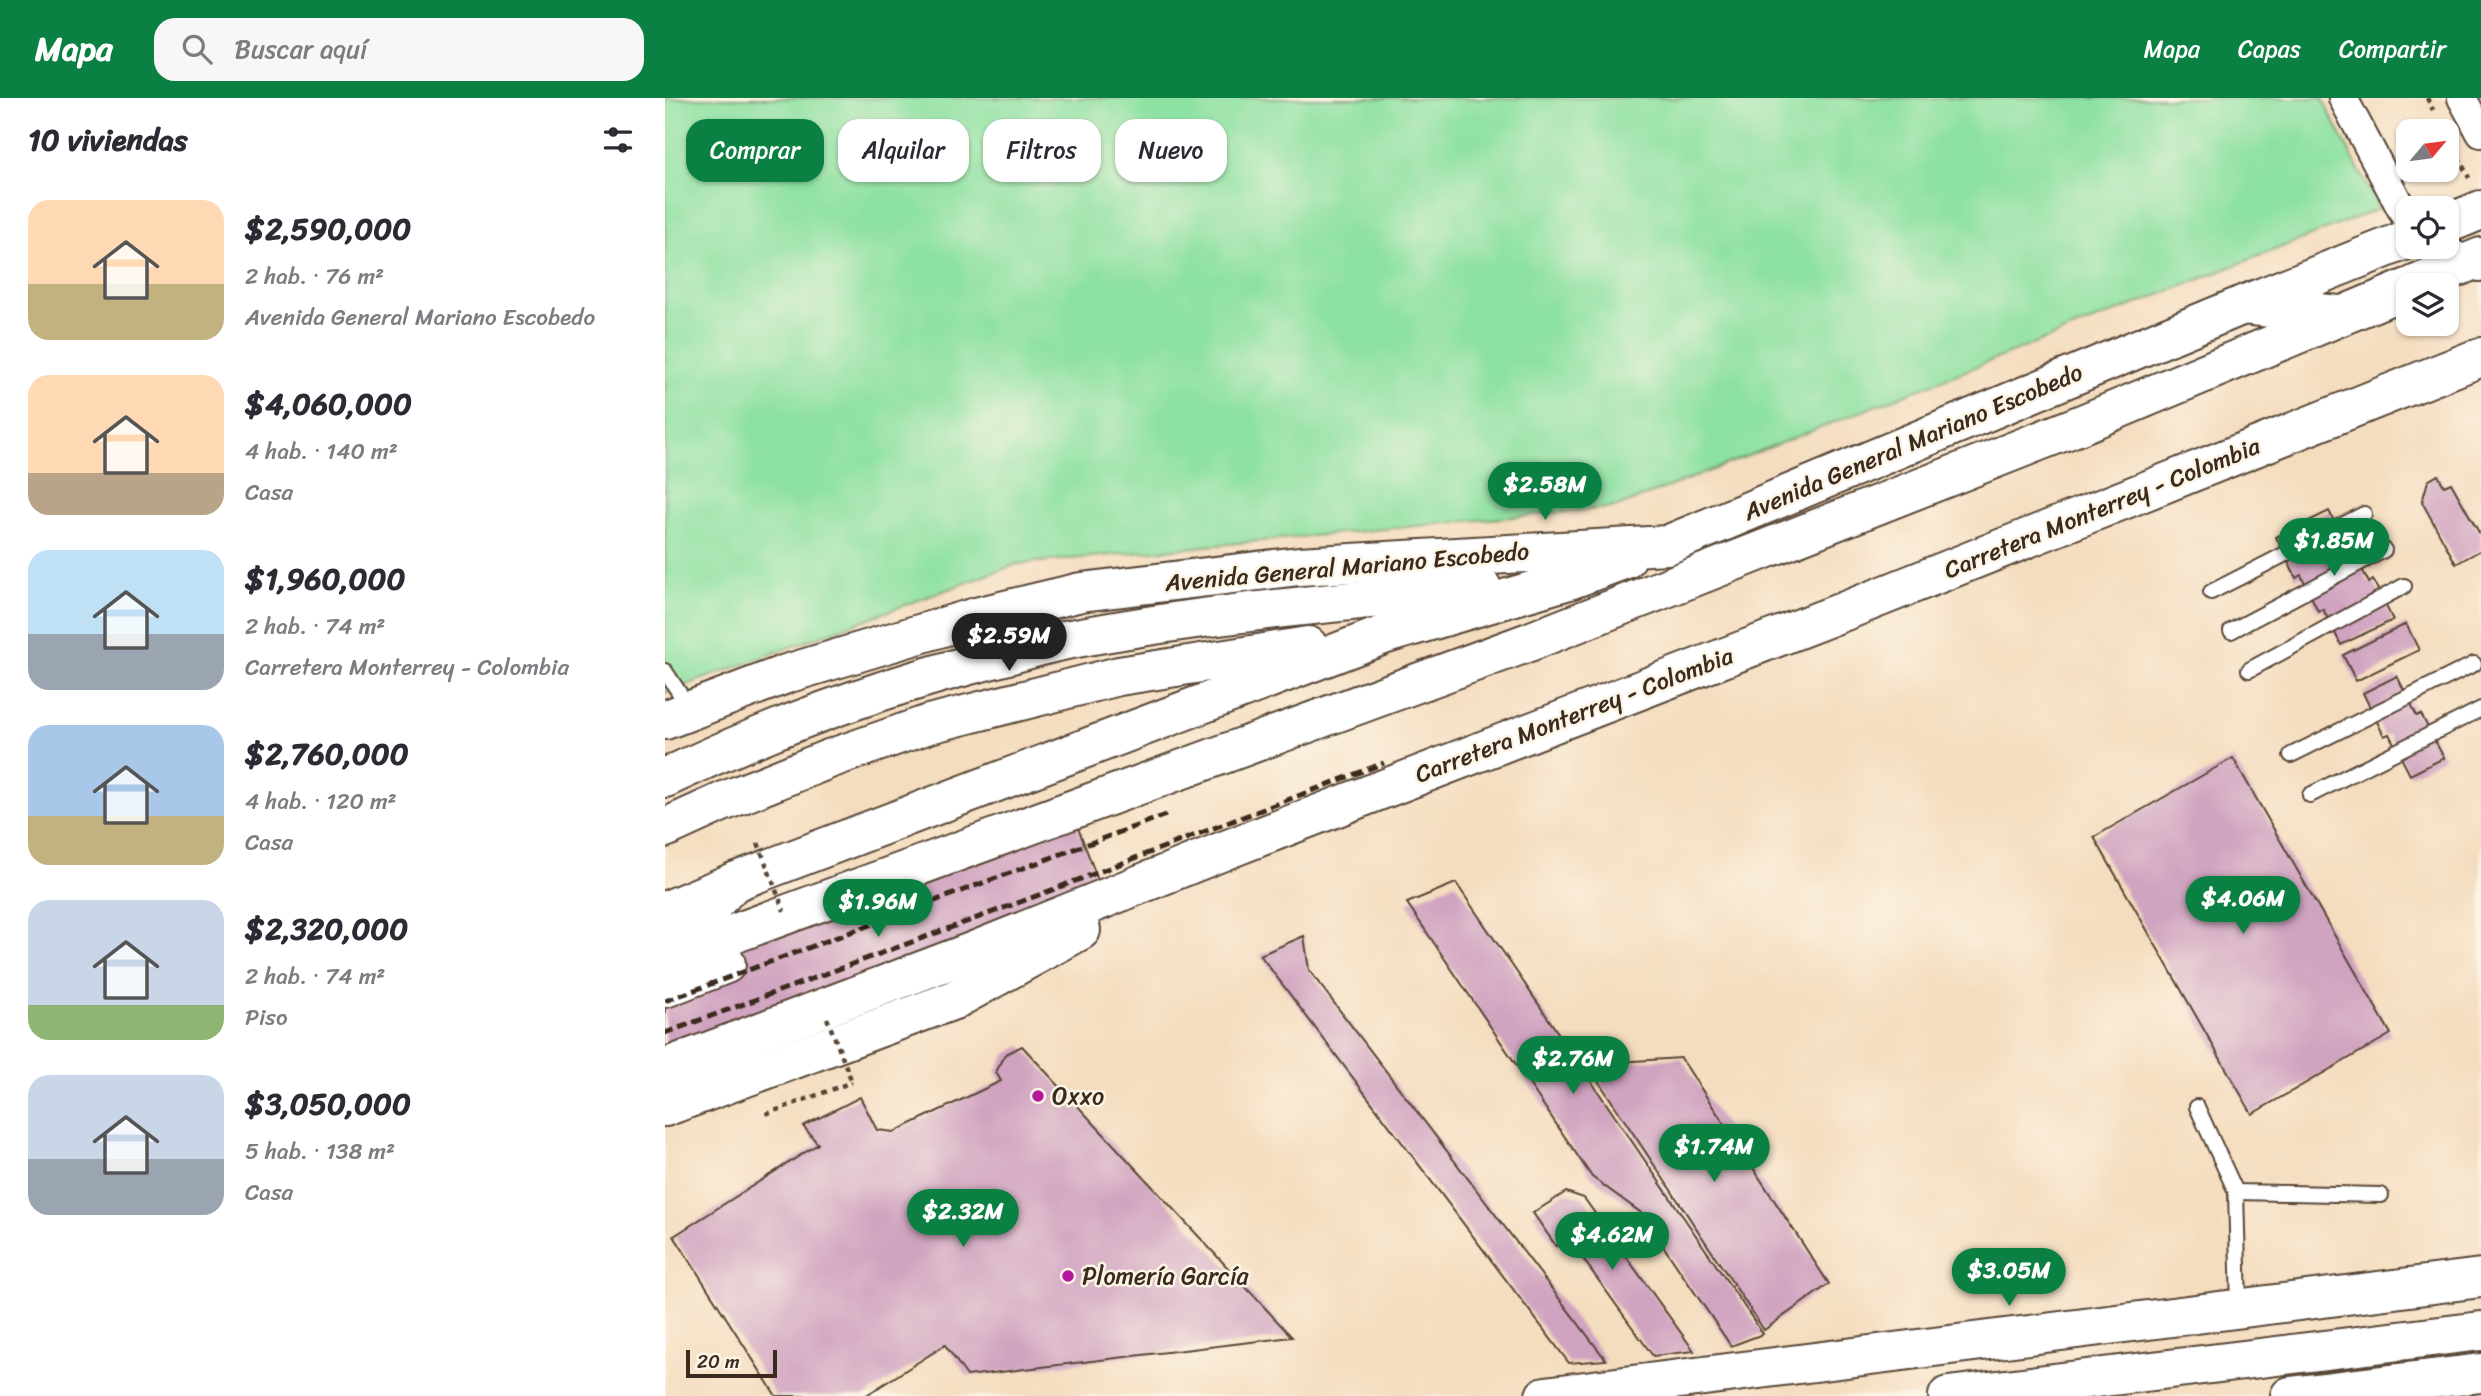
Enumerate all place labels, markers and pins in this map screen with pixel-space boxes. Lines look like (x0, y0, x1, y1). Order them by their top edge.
pin: $2.58M (1488, 462, 1602, 522)
pin: $1.85M (2277, 518, 2391, 578)
pin: $2.59M (952, 614, 1066, 673)
pin: $4.06M (2186, 876, 2300, 936)
pin: $1.96M (821, 880, 935, 939)
pin: $2.76M (1516, 1037, 1630, 1096)
place label: Oxxo (1052, 1075, 1104, 1117)
marker: Oxxo (1030, 1088, 1046, 1104)
pin: $1.74M (1657, 1124, 1771, 1184)
pin: $2.32M (906, 1190, 1020, 1249)
pin: $4.62M (1555, 1212, 1669, 1272)
pin: $3.05M (1952, 1248, 2066, 1308)
place label: Plomería García (1082, 1255, 1250, 1297)
marker: Plomería García (1060, 1268, 1076, 1284)

